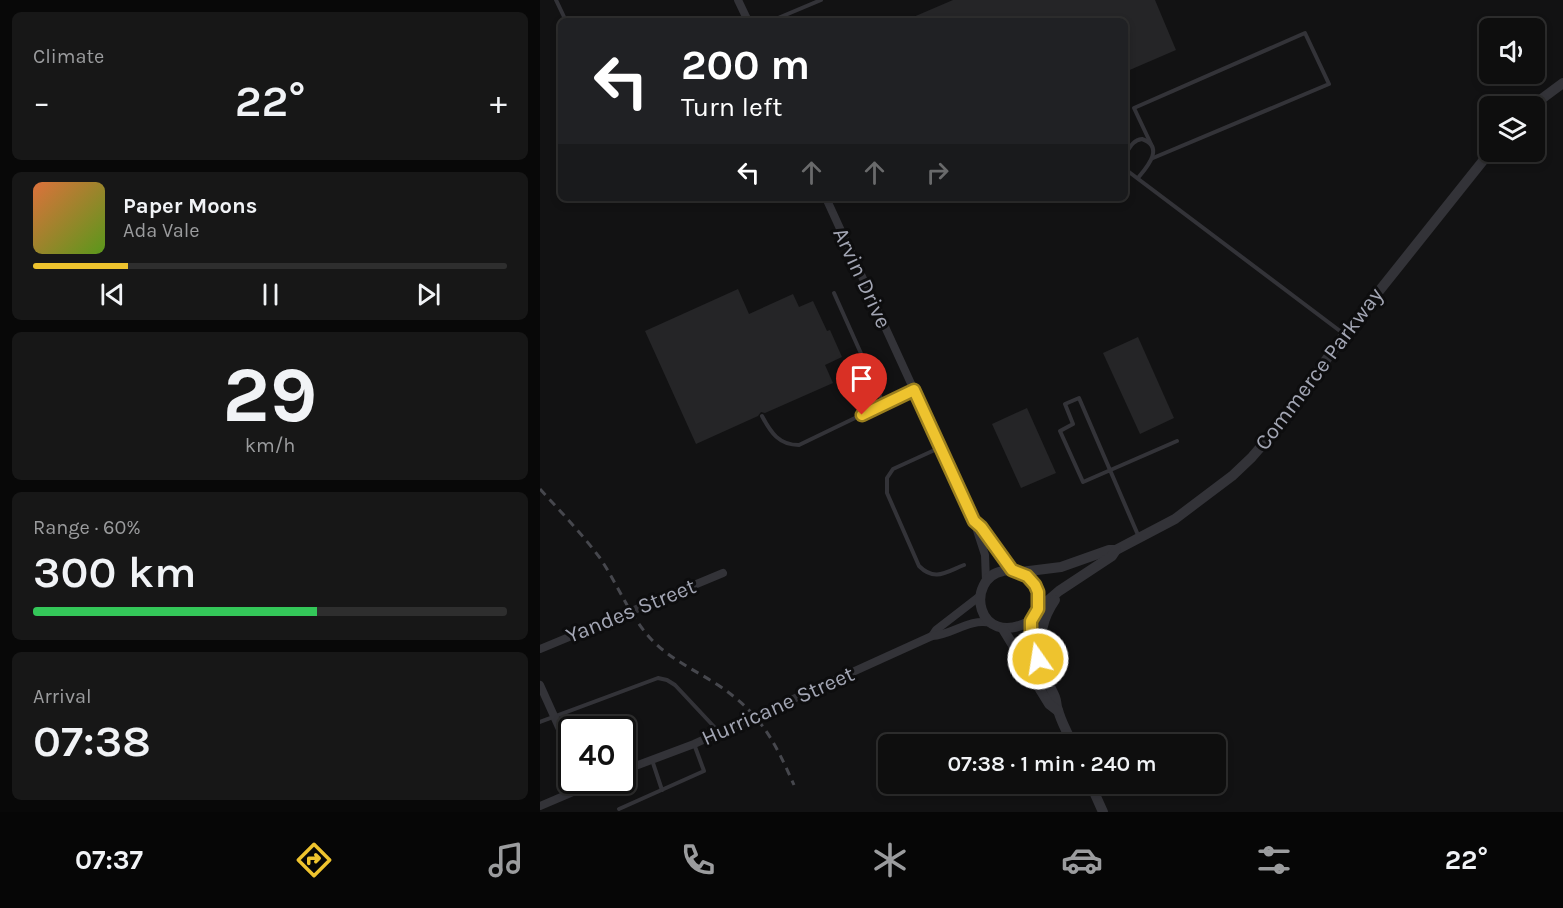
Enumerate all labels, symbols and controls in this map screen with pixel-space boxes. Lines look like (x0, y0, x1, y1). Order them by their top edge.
map controls (1479, 18, 1545, 162)
button: sound (1479, 18, 1545, 84)
text: 200 m (681, 40, 810, 90)
icon: left (582, 42, 660, 120)
text: Climate (33, 45, 104, 68)
text: 22° (235, 75, 305, 127)
text: − (33, 83, 50, 121)
text: + (490, 83, 507, 121)
text: Turn left (681, 91, 782, 123)
button: layers (1479, 96, 1545, 162)
icon: left (732, 156, 765, 189)
icon: ahead (795, 156, 828, 189)
icon: ahead (858, 156, 891, 189)
icon: right (921, 156, 954, 189)
text: Paper Moons (123, 193, 257, 219)
text: Ada Vale (123, 219, 200, 242)
street label: Arvin Drive (827, 224, 897, 332)
icon: previous (96, 278, 129, 311)
icon: pause (254, 278, 287, 311)
icon: next (412, 278, 445, 311)
street label: Commerce Parkway (1249, 283, 1389, 455)
text: 29 (223, 349, 317, 441)
pin (836, 353, 887, 415)
icon: arrive (845, 362, 878, 395)
text: km/h (245, 434, 295, 457)
text: Range · 60% (33, 516, 141, 539)
text: 300 km (33, 546, 197, 598)
street label: Yandes Street (562, 573, 700, 649)
position arrow (1006, 627, 1070, 691)
street label: Hurricane Street (698, 661, 858, 751)
text: Arrival (33, 685, 92, 708)
text: 07:38 (33, 715, 151, 767)
speed limit sign: 40 (558, 716, 636, 794)
text: 07:38 · 1 min · 240 m (947, 751, 1157, 777)
icon: directions (293, 839, 335, 881)
icon: music (485, 839, 527, 881)
icon: phone (677, 839, 719, 881)
icon: climate (869, 839, 911, 881)
icon: car (1061, 839, 1103, 881)
icon: filters (1253, 839, 1295, 881)
text: 07:37 (75, 844, 143, 876)
text: 22° (1445, 844, 1488, 876)

